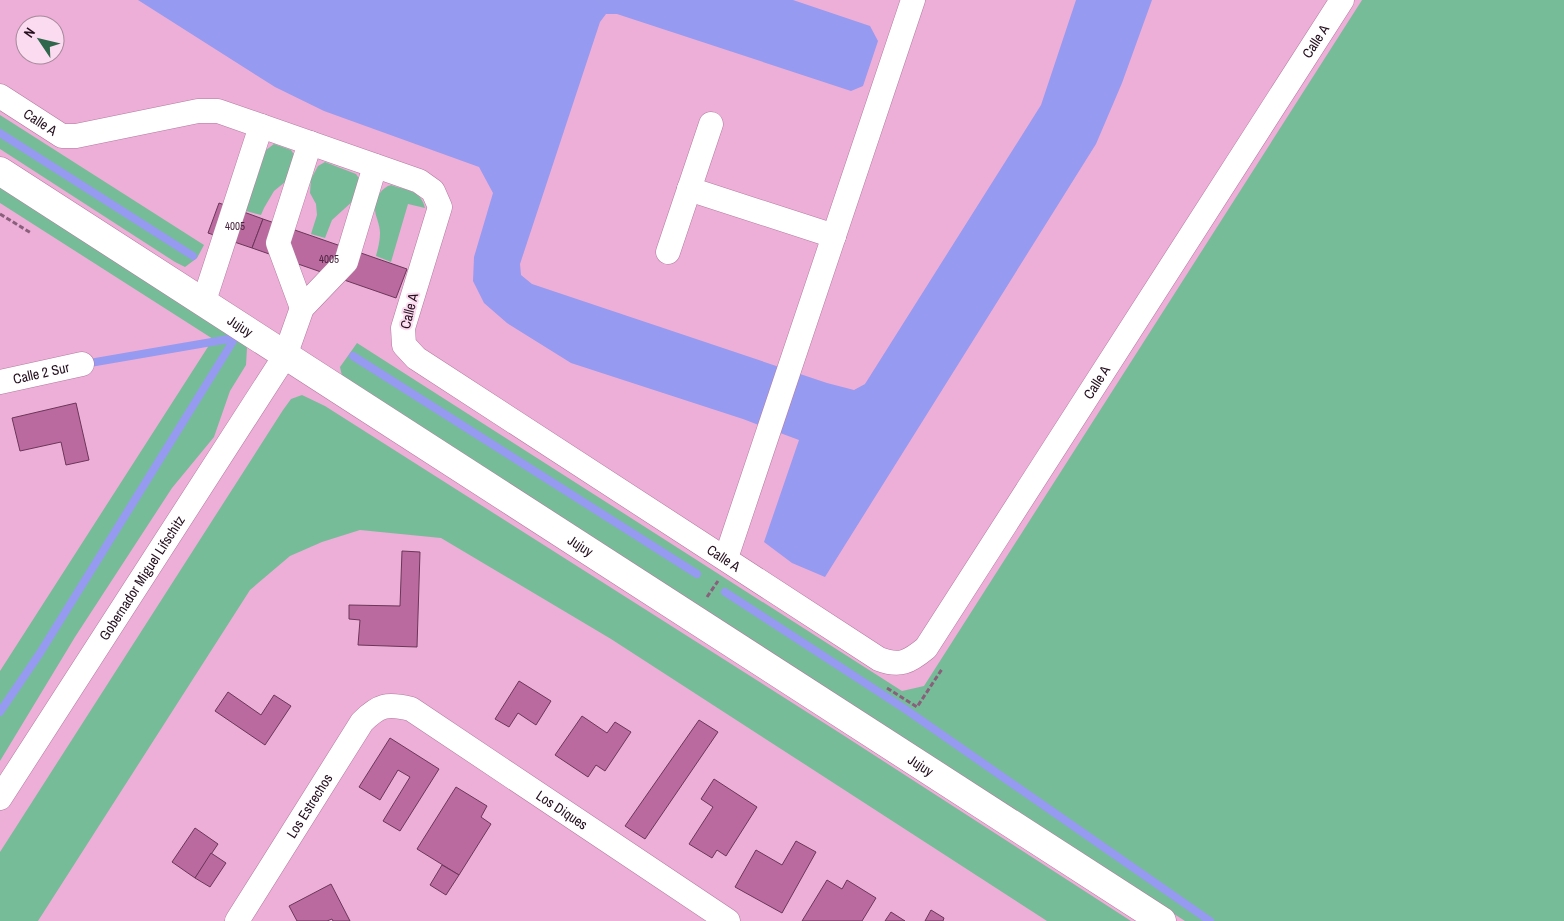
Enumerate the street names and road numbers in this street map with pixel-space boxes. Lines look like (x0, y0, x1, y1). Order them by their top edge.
street label: Calle A (1298, 21, 1333, 61)
street label: Calle A (20, 105, 61, 140)
street label: Calle A (396, 291, 422, 331)
street label: Jujuy (224, 311, 257, 341)
street label: Calle 2 Sur (11, 358, 71, 388)
street label: Calle A (1079, 362, 1114, 402)
street label: Gobernador Miguel Lifschitz (95, 512, 189, 644)
street label: Jujuy (564, 531, 597, 561)
street label: Calle A (703, 541, 744, 576)
street label: Jujuy (905, 751, 937, 780)
street label: Los Estrechos (282, 770, 336, 841)
street label: Los Diques (533, 786, 591, 834)

